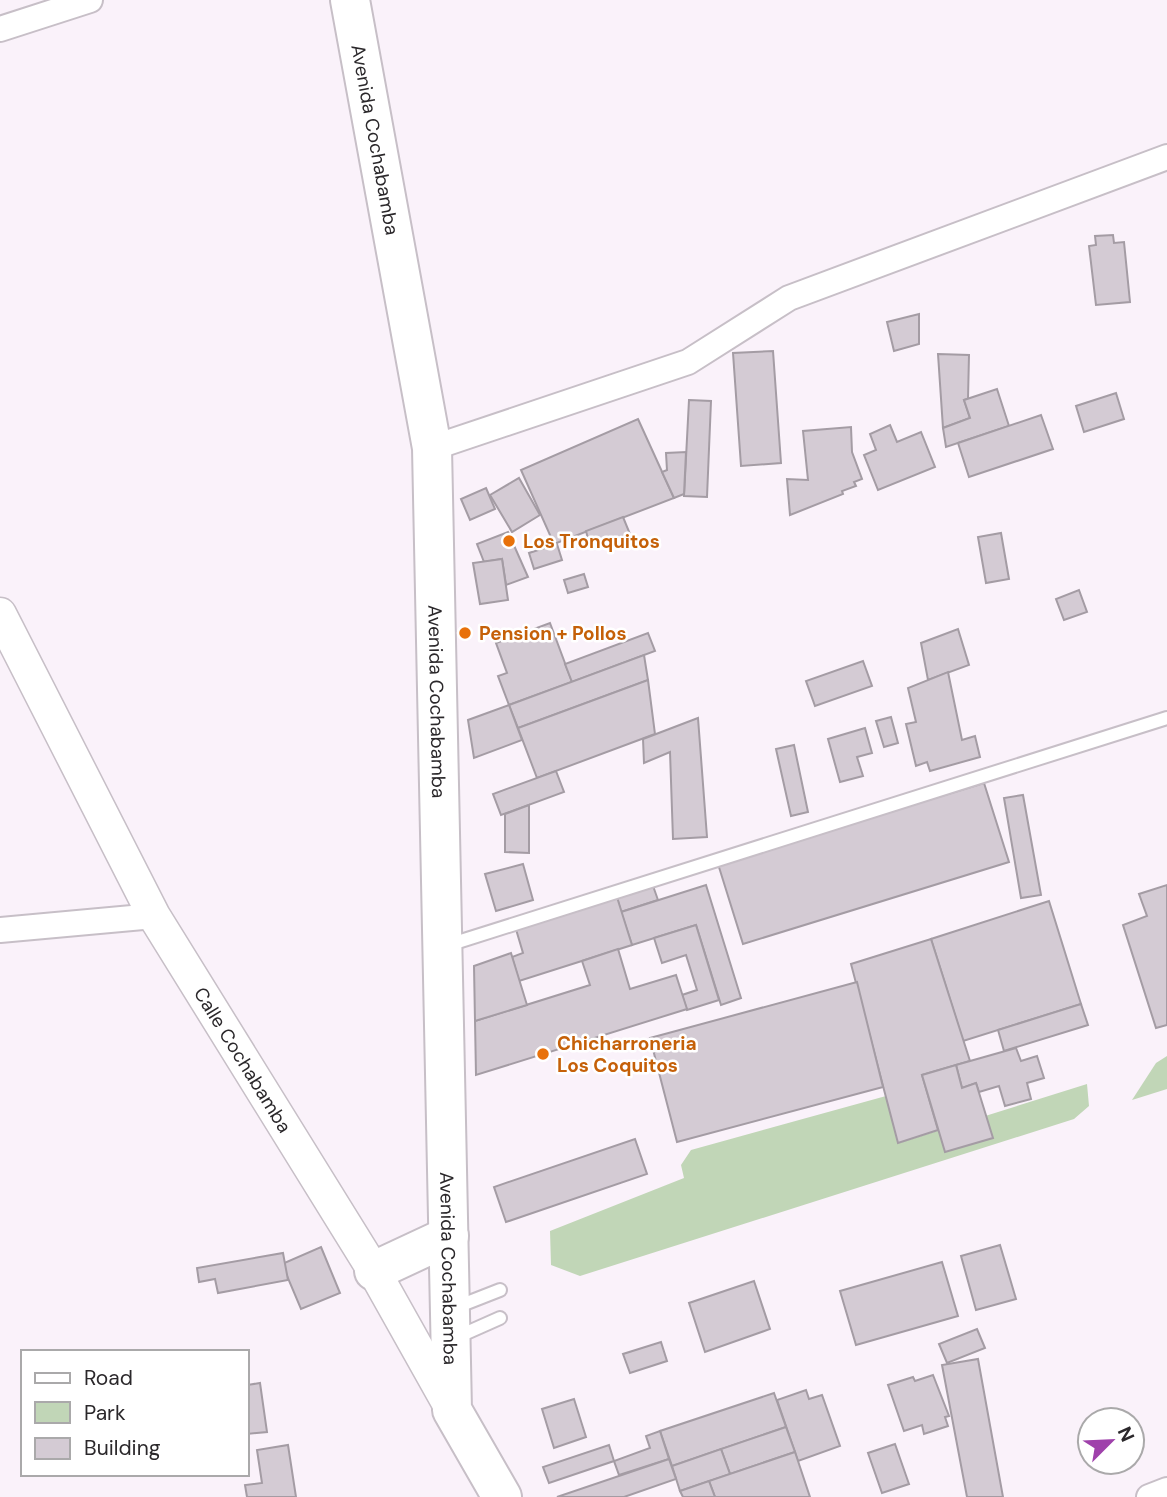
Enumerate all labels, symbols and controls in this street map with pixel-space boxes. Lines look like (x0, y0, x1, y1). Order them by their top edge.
street label: Avenida Cochabamba (346, 42, 405, 237)
place label: Los Tronquitos (523, 529, 660, 554)
marker: Los Tronquitos (501, 533, 517, 549)
street label: Avenida Cochabamba (423, 605, 452, 798)
place label: Pension + Pollos (479, 621, 627, 646)
marker: Pension + Pollos (457, 625, 473, 641)
street label: Calle Cochabamba (188, 982, 298, 1137)
place label: Chicharroneria Los Coquitos (557, 1031, 697, 1078)
marker: Chicharroneria Los Coquitos (535, 1046, 551, 1062)
street label: Avenida Cochabamba (435, 1171, 464, 1365)
legend (21, 1350, 248, 1476)
text: Road (84, 1364, 133, 1392)
text: Park (84, 1399, 126, 1427)
north arrow (1076, 1406, 1146, 1476)
text: N (1112, 1423, 1140, 1446)
text: Building (84, 1434, 161, 1462)

